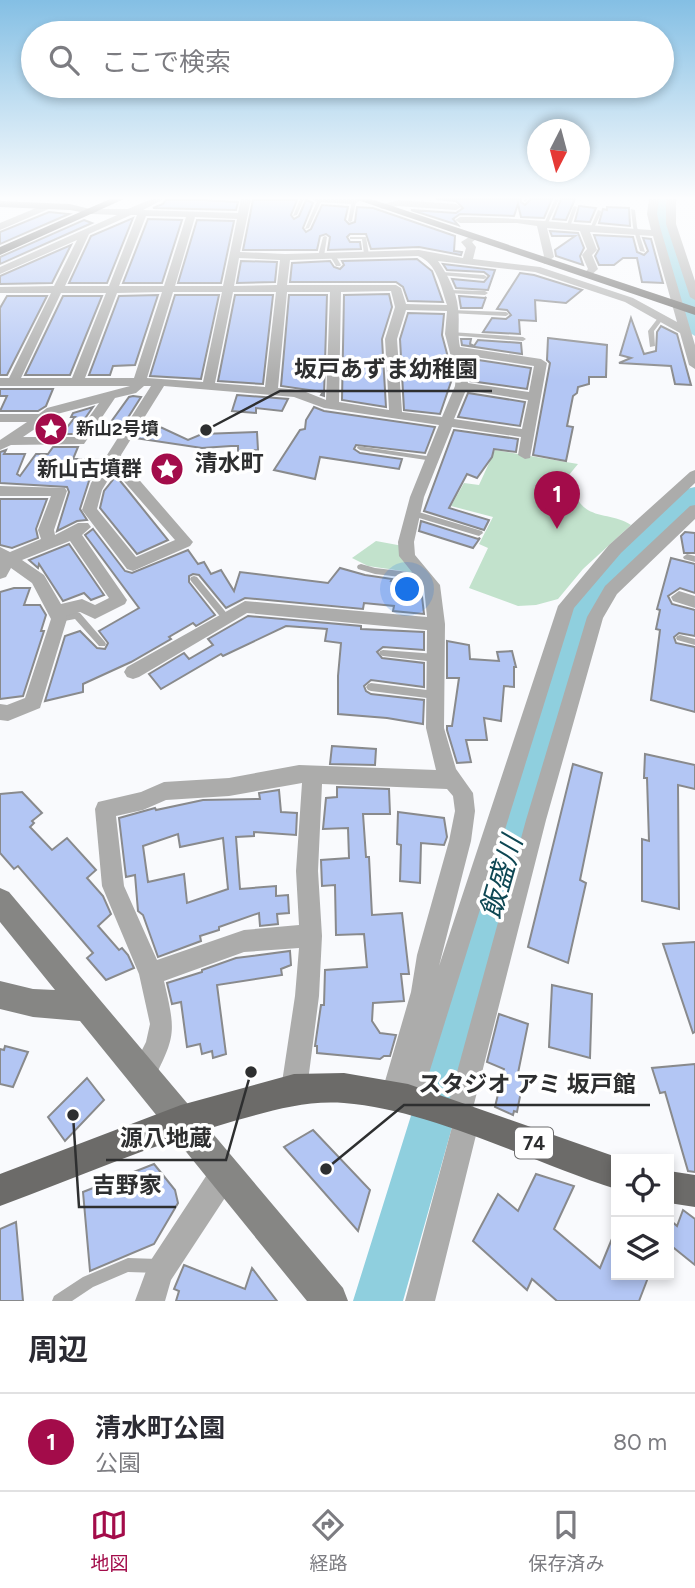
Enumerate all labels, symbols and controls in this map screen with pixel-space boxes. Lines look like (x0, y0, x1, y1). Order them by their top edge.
search box (21, 21, 674, 98)
icon: search (45, 41, 83, 79)
text: ここで検索 (101, 46, 231, 78)
north arrow (527, 119, 590, 182)
callout: 坂戸あずま幼稚園 (280, 347, 492, 391)
text: 坂戸あずま幼稚園 (294, 355, 478, 383)
place icon: 新山2号墳 (32, 410, 70, 448)
place label: 新山2号墳 (76, 418, 158, 440)
district label: 清水町 (195, 449, 264, 477)
place icon: 新山古墳群 (148, 450, 186, 488)
place label: 新山古墳群 (37, 456, 142, 481)
pin: 1 (534, 471, 580, 529)
your location (390, 572, 424, 606)
water label: 飯盛川 (473, 829, 530, 922)
callout: スタジオ アミ 坂戸館 (404, 1061, 650, 1105)
text: スタジオ アミ 坂戸館 (418, 1070, 636, 1098)
callout: 源八地蔵 (106, 1116, 226, 1160)
text: 源八地蔵 (120, 1124, 212, 1152)
road number: 74 (515, 1128, 553, 1158)
map controls (611, 1154, 674, 1280)
button: locate (611, 1154, 674, 1217)
callout: 吉野家 (79, 1163, 176, 1207)
text: 吉野家 (93, 1171, 162, 1199)
button: layers (611, 1217, 674, 1280)
text: 周辺 (28, 1331, 88, 1368)
text: 清水町公園 (95, 1412, 225, 1444)
text: 1 (46, 1428, 56, 1456)
text: 80 m (613, 1428, 667, 1456)
text: 公園 (95, 1449, 141, 1477)
tab: 地図 (90, 1506, 129, 1575)
tab: 経路 (309, 1506, 348, 1575)
tab: 保存済み (528, 1506, 605, 1575)

